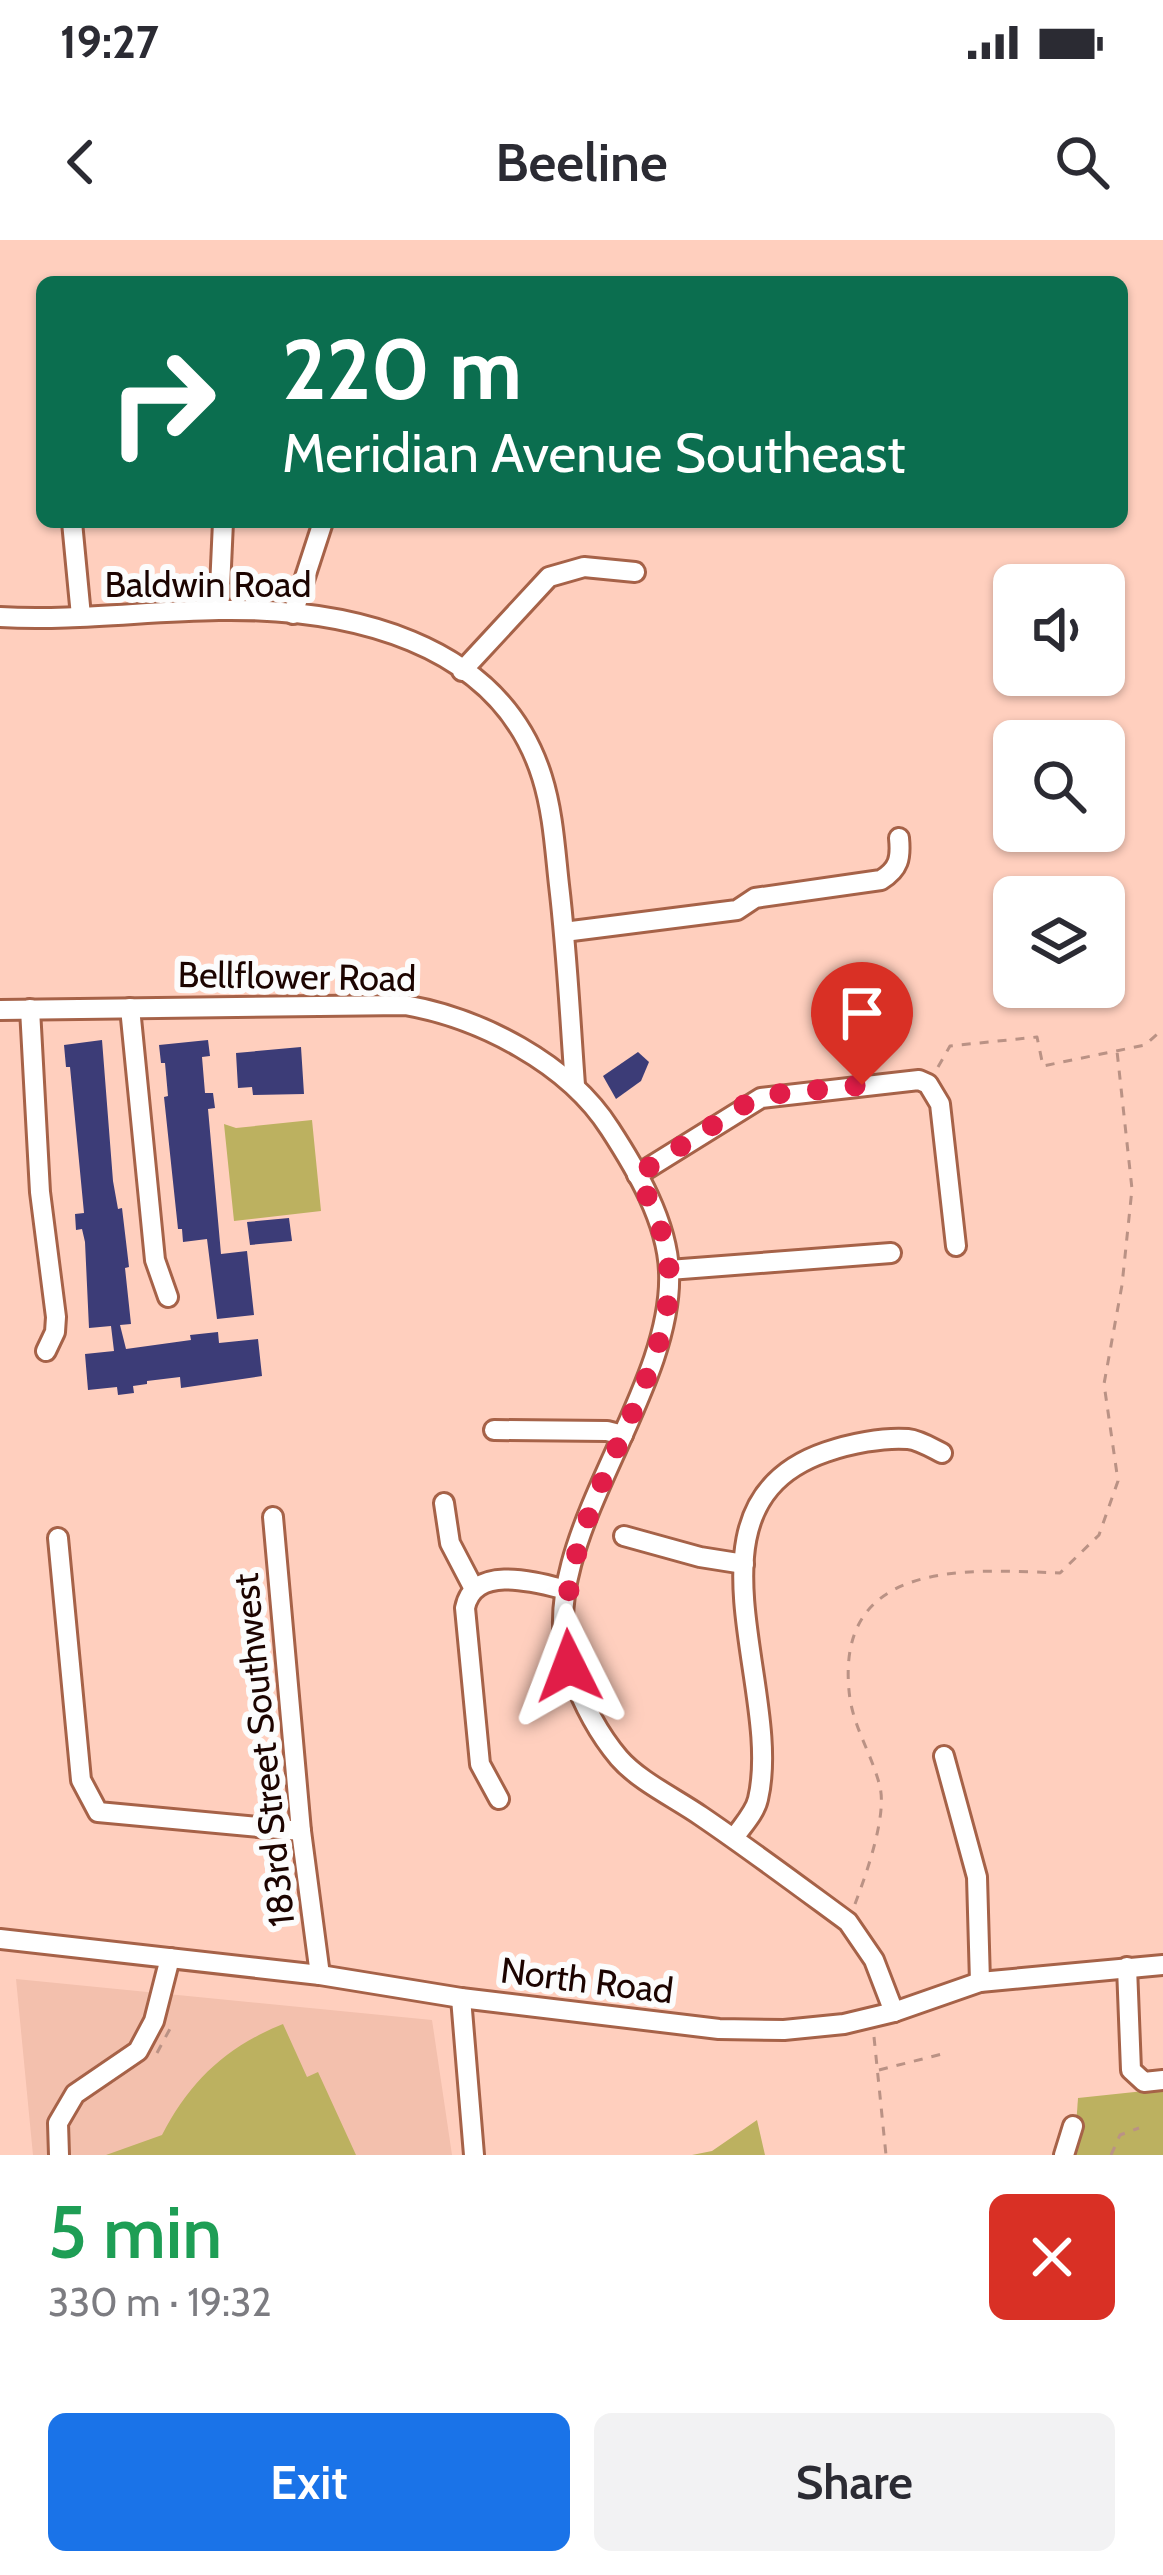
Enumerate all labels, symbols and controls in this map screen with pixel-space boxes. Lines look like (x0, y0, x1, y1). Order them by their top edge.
text: 19:27 (60, 15, 159, 69)
icon: back (48, 129, 114, 195)
text: Beeline (495, 129, 668, 195)
icon: search (1049, 129, 1115, 195)
text: 220 m (282, 318, 522, 420)
icon: right (84, 324, 240, 480)
text: Meridian Avenue Southeast (282, 420, 906, 486)
street label: Baldwin Road (104, 562, 312, 606)
map controls (993, 564, 1125, 1008)
button: sound (993, 564, 1125, 696)
button: search (993, 720, 1125, 852)
button: layers (993, 876, 1125, 1008)
street label: Bellflower Road (177, 952, 417, 1000)
pin (811, 962, 913, 1085)
icon: arrive (829, 980, 895, 1046)
street label: 183rd Street Southwest (223, 1571, 303, 1929)
position arrow (506, 1603, 632, 1729)
street label: North Road (498, 1948, 676, 2012)
text: 5 min (48, 2189, 222, 2276)
button: close (989, 2194, 1115, 2320)
text: 330 m · 19:32 (48, 2278, 272, 2326)
button: Exit (48, 2413, 570, 2551)
button: Share (594, 2413, 1115, 2551)

